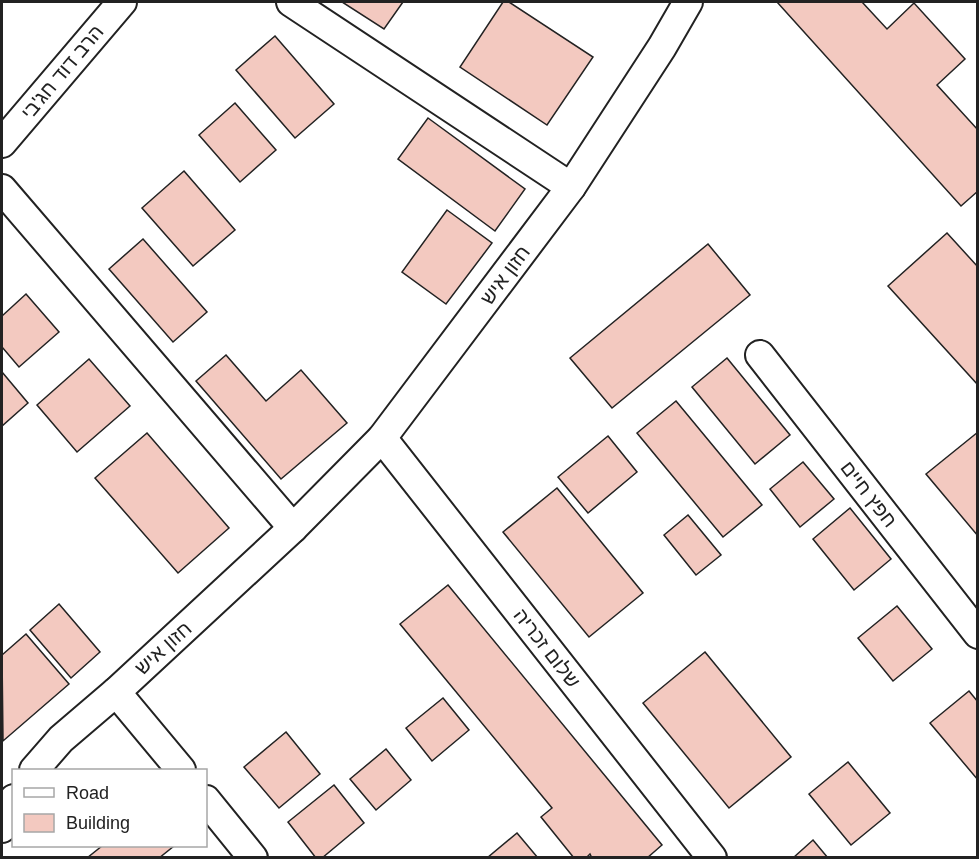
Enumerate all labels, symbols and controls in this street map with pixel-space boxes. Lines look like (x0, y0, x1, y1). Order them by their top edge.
street label: הרב דוד חג'בי (16, 21, 108, 123)
street label: חזון איש (476, 241, 534, 309)
street label: חפץ חיים (836, 457, 902, 531)
street label: שלום זכריה (509, 604, 585, 692)
street label: חזון איש (130, 617, 196, 679)
legend (12, 769, 207, 847)
text: Road (66, 783, 109, 803)
text: Building (66, 813, 130, 833)

